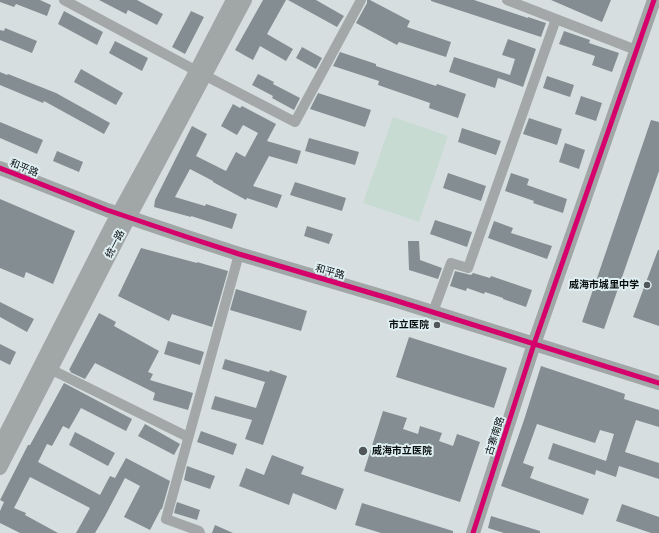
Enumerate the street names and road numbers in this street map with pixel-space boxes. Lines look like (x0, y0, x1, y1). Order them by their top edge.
street label: 和平路 (8, 157, 40, 179)
street label: 统一路 (103, 228, 127, 260)
street label: 和平路 (314, 262, 346, 282)
street label: 古寨南路 (483, 415, 507, 457)

